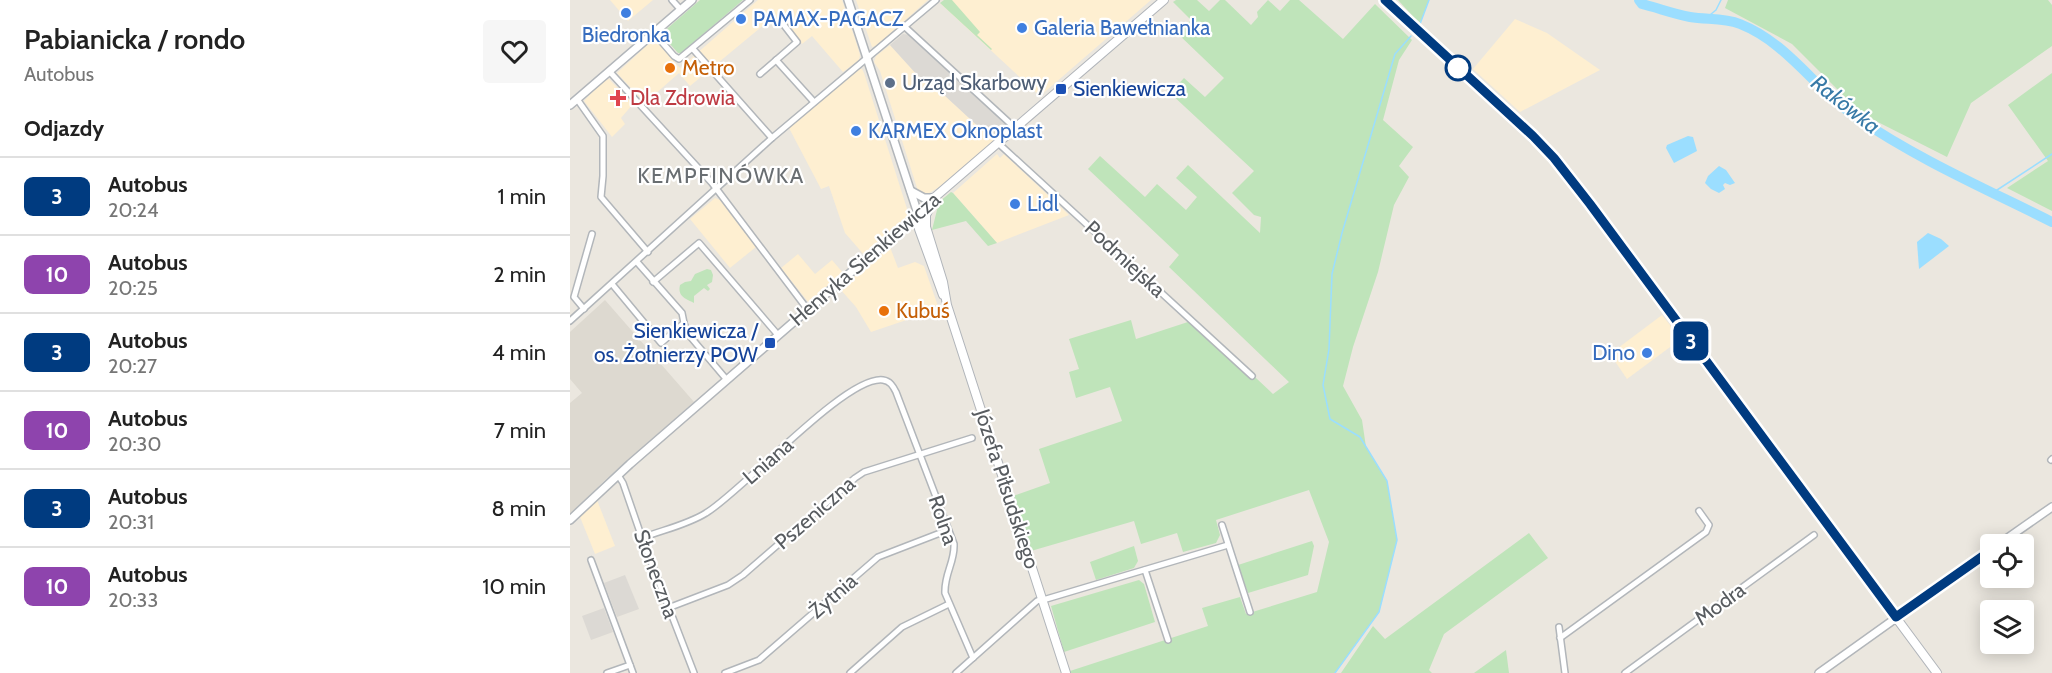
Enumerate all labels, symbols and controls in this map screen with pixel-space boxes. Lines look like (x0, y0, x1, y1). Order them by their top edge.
marker: Biedronka (619, 6, 633, 20)
place label: PAMAX-PAGACZ (753, 6, 904, 31)
marker: PAMAX-PAGACZ (734, 12, 748, 26)
place label: Galeria Bawełnianka (1034, 15, 1210, 40)
button: heart (483, 20, 546, 83)
marker: Galeria Bawełnianka (1015, 21, 1029, 35)
text: Pabianicka / rondo (24, 22, 245, 56)
place label: Biedronka (582, 22, 670, 47)
place label: Metro (682, 55, 735, 80)
unlabelled marker (1445, 55, 1471, 81)
marker: Metro (663, 61, 677, 75)
text: Autobus (24, 62, 94, 86)
water label: Rakówka (1806, 69, 1886, 140)
place label: Urząd Skarbowy (902, 70, 1047, 95)
marker: Urząd Skarbowy (883, 76, 897, 90)
place label: Sienkiewicza (1073, 76, 1186, 101)
marker: Sienkiewicza (1054, 82, 1068, 96)
place label: Dla Zdrowia (630, 85, 735, 110)
marker: Dla Zdrowia (611, 91, 625, 105)
text: Odjazdy (24, 115, 104, 142)
place label: KARMEX Oknoplast (868, 118, 1043, 143)
marker: KARMEX Oknoplast (849, 124, 863, 138)
district label: KEMPFINÓWKA (637, 162, 805, 189)
text: Autobus (108, 171, 188, 198)
text: 1 min (498, 183, 546, 210)
text: 3 (51, 184, 63, 209)
street label: Henryka Sienkiewicza (784, 186, 945, 331)
place label: Lidl (1027, 191, 1059, 216)
marker: Lidl (1008, 197, 1022, 211)
text: 20:24 (108, 198, 159, 222)
street label: Podmiejska (1079, 215, 1171, 303)
text: Autobus (108, 249, 188, 276)
text: 2 min (493, 261, 546, 288)
text: 10 (46, 262, 68, 287)
text: 20:25 (108, 276, 158, 300)
place label: Kubuś (896, 298, 950, 323)
marker: Kubuś (877, 304, 891, 318)
place label: Sienkiewicza / os. Żołnierzy POW (594, 318, 759, 367)
line badge: 3 (1672, 322, 1710, 360)
text: Autobus (108, 327, 188, 354)
text: 3 (1685, 329, 1697, 354)
marker: Sienkiewicza / os. Żołnierzy POW (763, 336, 777, 350)
text: 4 min (492, 339, 546, 366)
text: 3 (51, 340, 63, 365)
place label: Dino (1592, 340, 1635, 365)
marker: Dino (1640, 346, 1654, 360)
text: 20:27 (108, 354, 157, 378)
text: Autobus (108, 405, 188, 432)
street label: Józefa Piłsudskiego (970, 405, 1045, 572)
text: 7 min (494, 417, 546, 444)
text: 10 (46, 418, 68, 443)
text: 20:30 (108, 432, 161, 456)
street label: Lniana (737, 432, 798, 489)
street label: Pszeniczna (769, 471, 860, 554)
text: Autobus (108, 483, 188, 510)
street label: Rolna (923, 492, 964, 548)
text: 8 min (491, 495, 546, 522)
text: 3 (51, 496, 63, 521)
text: 20:31 (108, 510, 154, 534)
street label: Słoneczna (629, 526, 684, 622)
map controls (1980, 534, 2034, 654)
button: locate (1980, 534, 2034, 588)
text: Autobus (108, 561, 188, 588)
street label: Żytnia (804, 568, 862, 623)
text: 10 min (482, 573, 546, 600)
text: 10 (46, 574, 68, 599)
street label: Modra (1689, 577, 1750, 630)
text: 20:33 (108, 588, 158, 612)
button: layers (1980, 600, 2034, 654)

